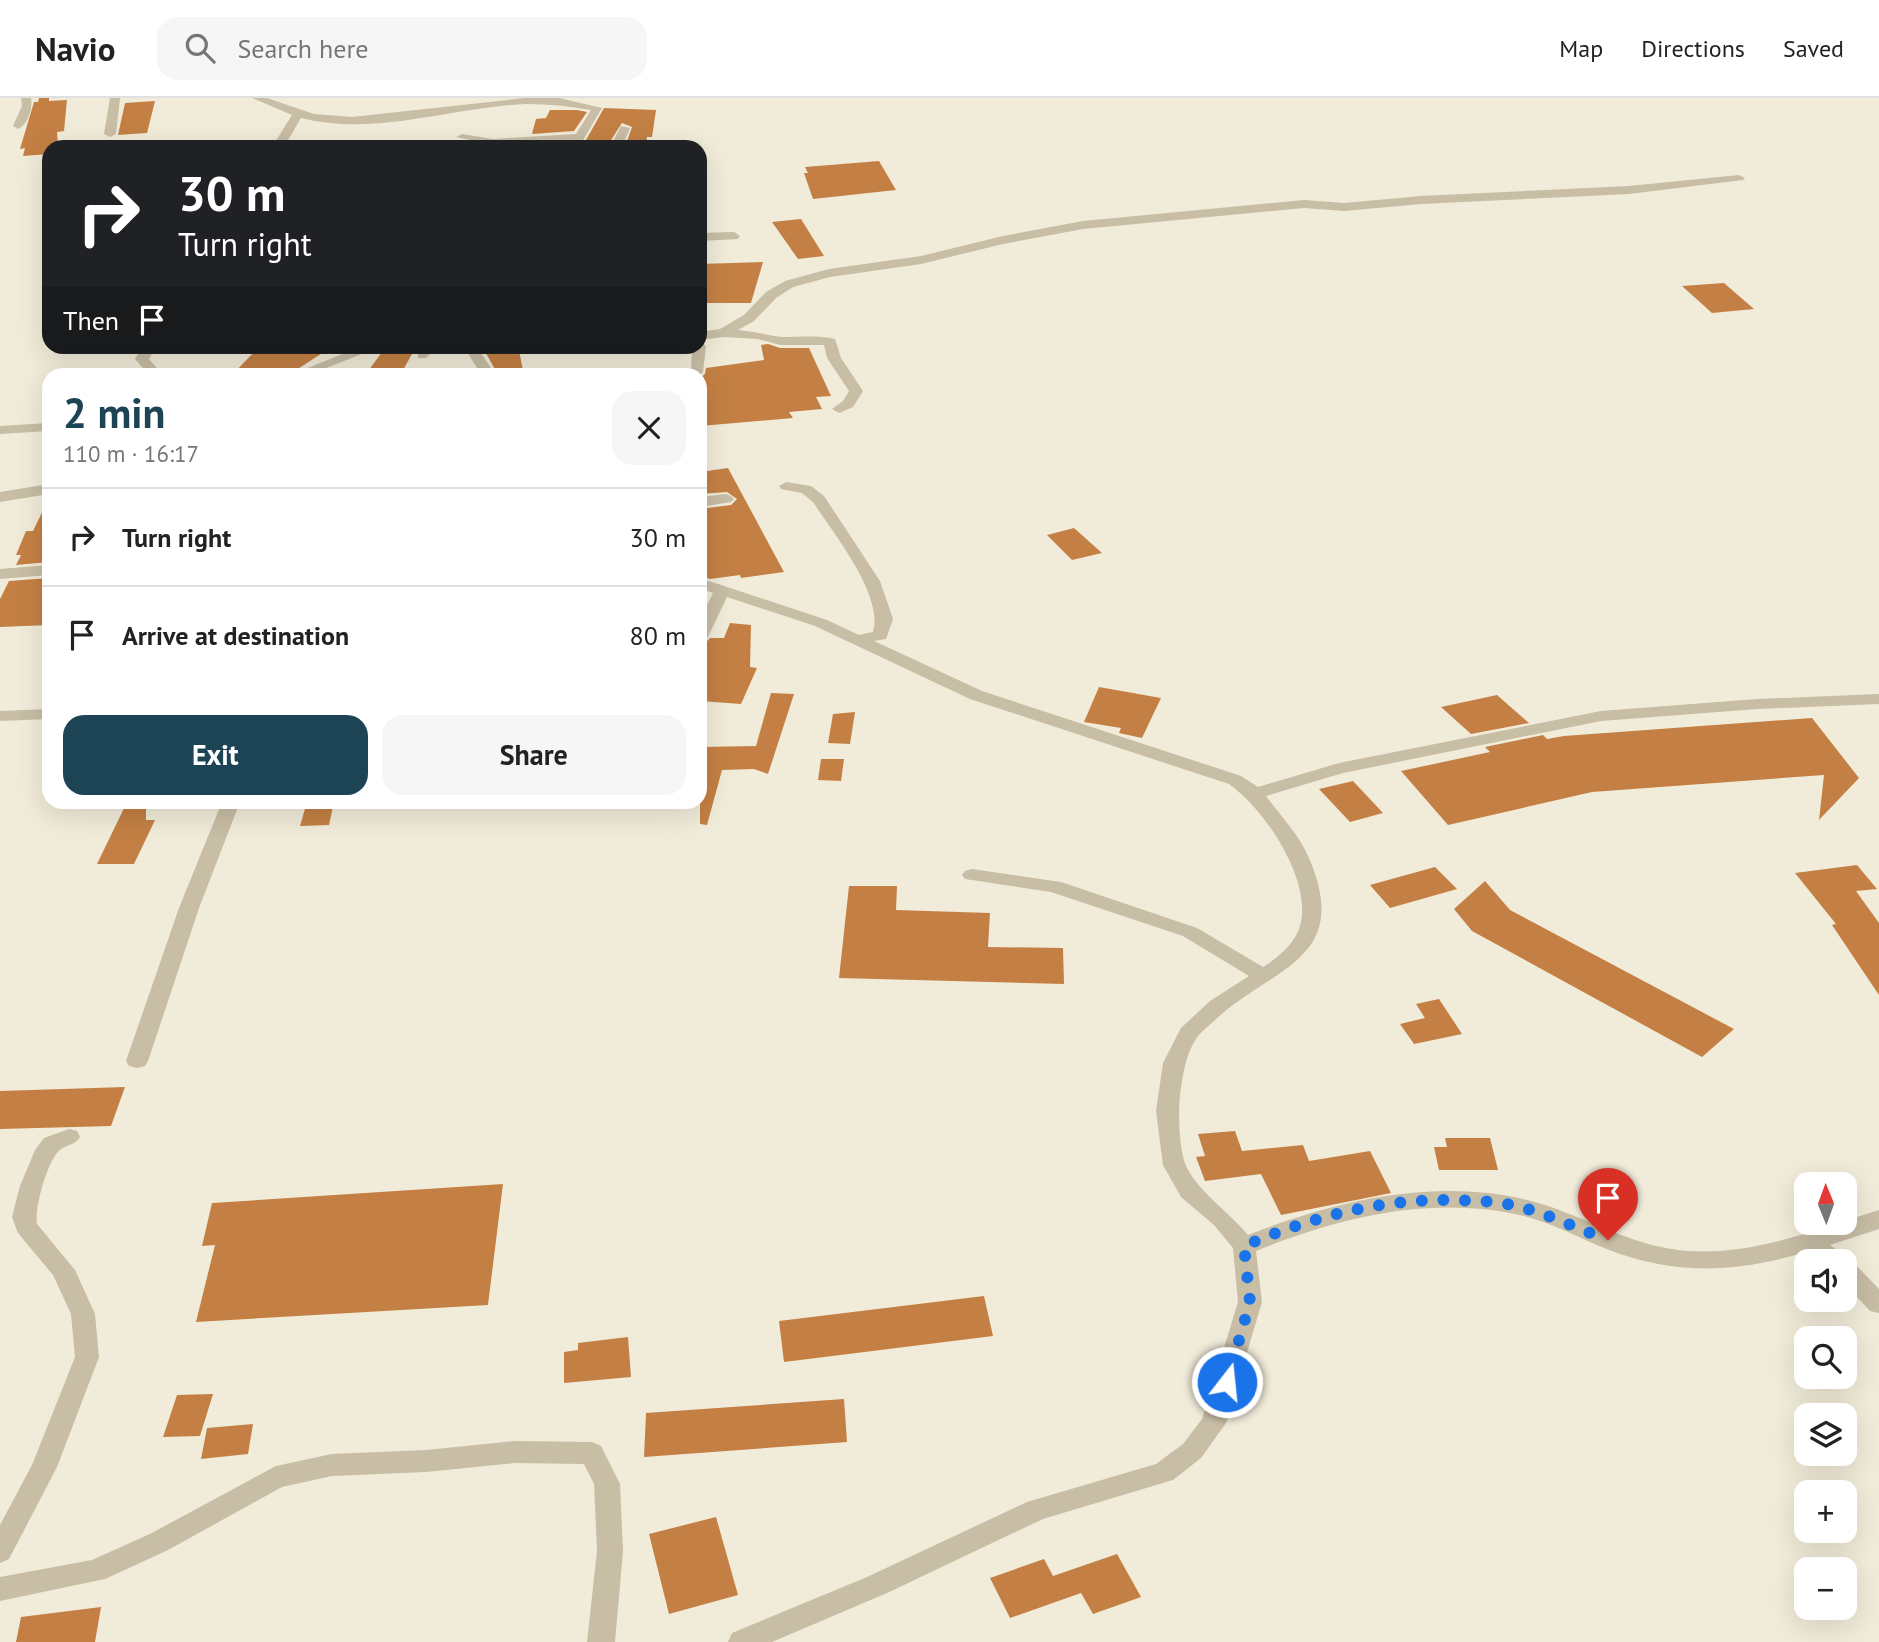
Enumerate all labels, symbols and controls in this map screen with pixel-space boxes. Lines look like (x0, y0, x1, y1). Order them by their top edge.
search box (157, 17, 647, 80)
text: Navio (35, 27, 115, 70)
icon: search (181, 29, 219, 67)
text: Search here (237, 32, 369, 65)
text: Map (1559, 33, 1603, 64)
text: Directions (1641, 33, 1745, 64)
text: Saved (1783, 33, 1844, 64)
text: 30 m (178, 161, 285, 225)
icon: right (63, 168, 154, 259)
text: Turn right (178, 223, 312, 265)
icon: arrive (133, 301, 171, 339)
text: Then (63, 304, 119, 337)
text: 2 min (63, 385, 165, 440)
button: close (612, 391, 686, 465)
text: 110 m · 16:17 (63, 439, 199, 468)
icon: right (63, 518, 101, 556)
text: Turn right (122, 521, 231, 554)
text: 30 m (630, 521, 686, 554)
icon: arrive (63, 616, 101, 654)
text: Arrive at destination (122, 619, 349, 652)
text: 80 m (630, 619, 686, 652)
button: Exit (63, 715, 368, 795)
button: Share (382, 715, 686, 795)
pin (1578, 1168, 1638, 1240)
north arrow (1794, 1172, 1857, 1236)
map controls (1794, 1172, 1857, 1620)
icon: arrive (1589, 1179, 1627, 1217)
button: sound (1794, 1249, 1857, 1312)
button: search (1794, 1326, 1857, 1389)
position arrow (1190, 1345, 1264, 1419)
button: layers (1794, 1403, 1857, 1466)
button: + (1794, 1480, 1857, 1543)
button: − (1794, 1557, 1857, 1620)

